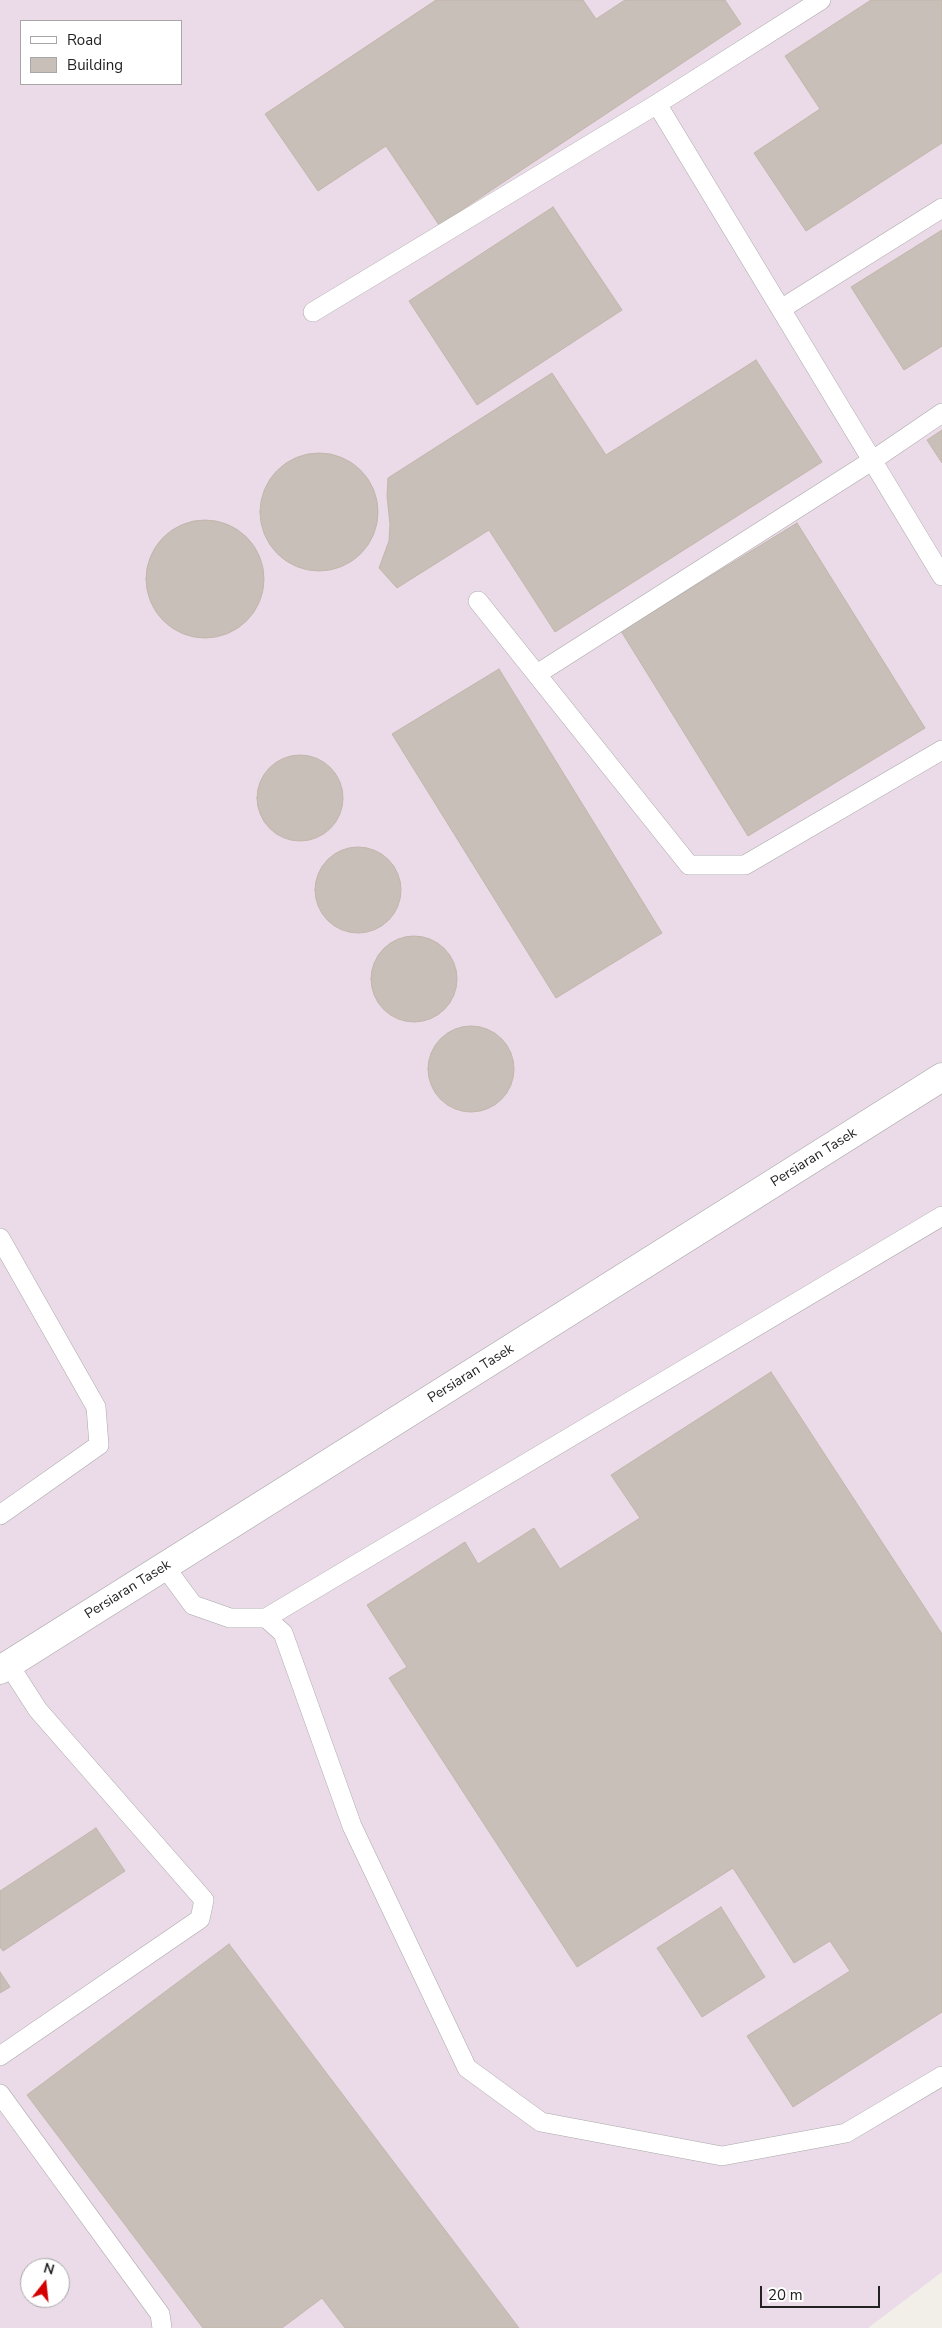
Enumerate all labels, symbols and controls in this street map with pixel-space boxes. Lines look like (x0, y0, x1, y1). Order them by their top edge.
legend (20, 20, 182, 85)
text: Road (67, 30, 102, 50)
text: Building (67, 55, 123, 75)
street label: Persiaran Tasek (768, 1125, 860, 1191)
street label: Persiaran Tasek (425, 1341, 517, 1407)
street label: Persiaran Tasek (82, 1557, 174, 1623)
north arrow (20, 2258, 70, 2308)
text: N (41, 2258, 57, 2280)
scale bar (762, 2276, 882, 2308)
text: 20 m (768, 2285, 803, 2305)

